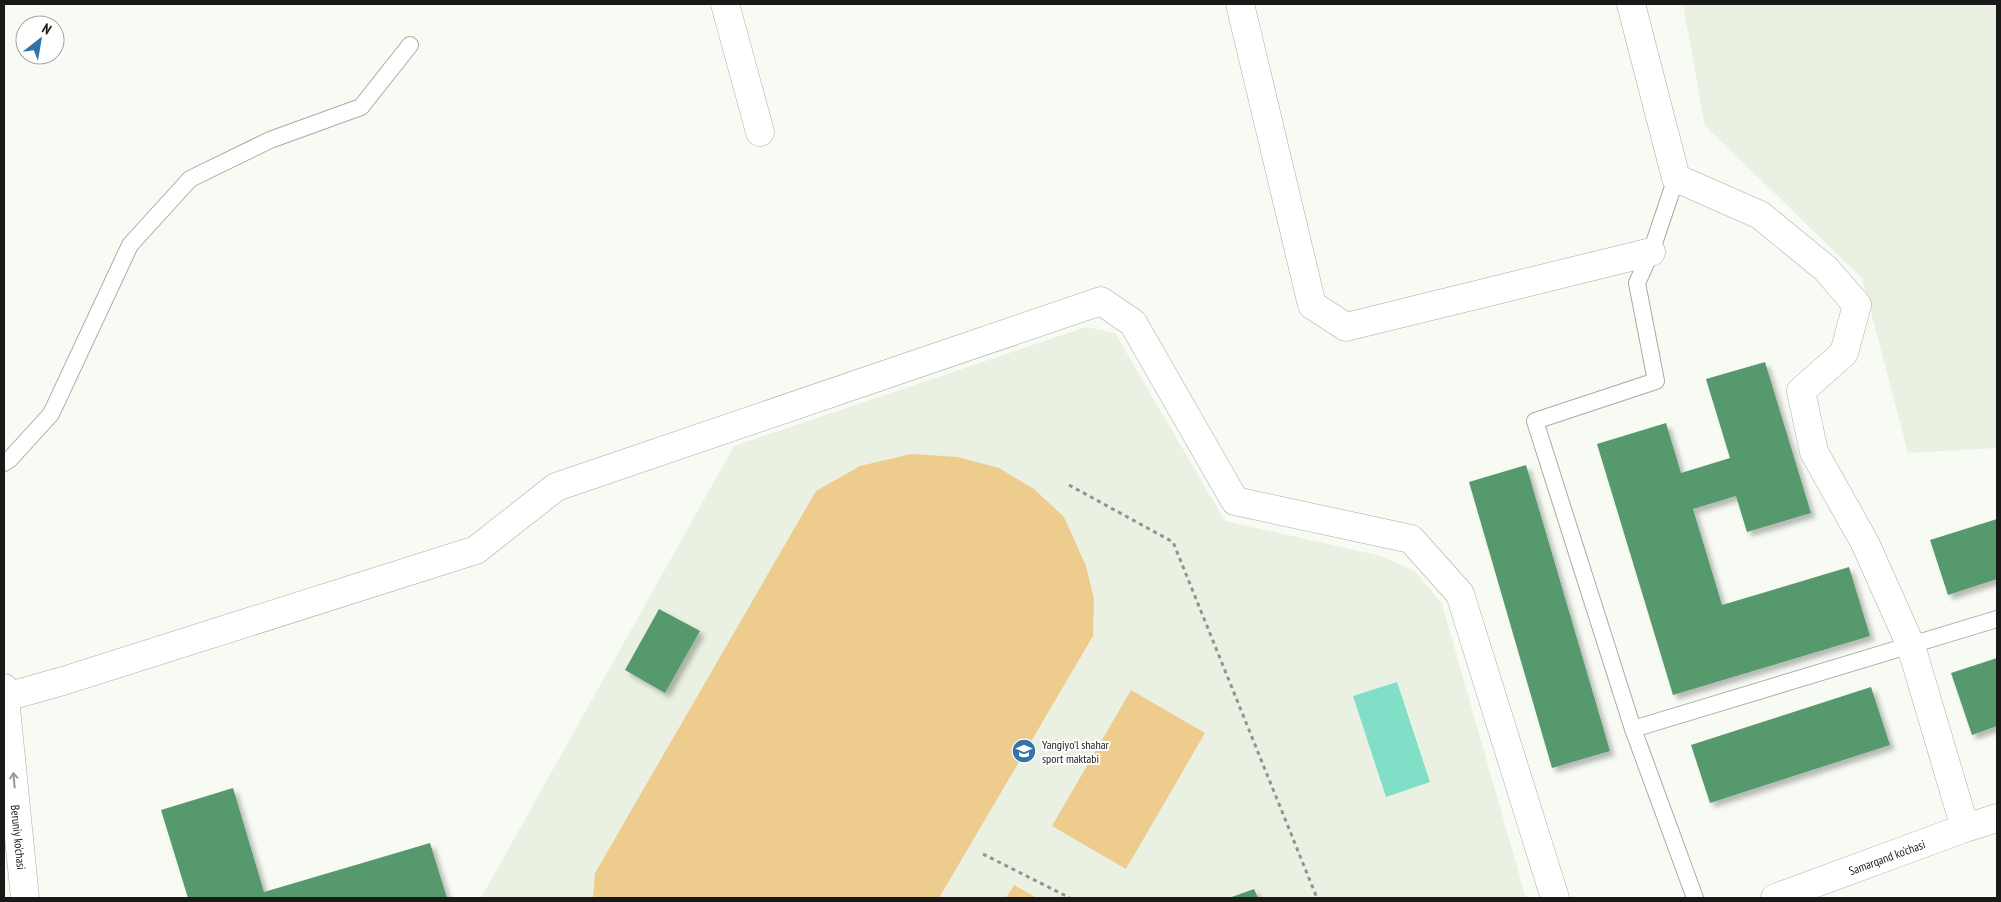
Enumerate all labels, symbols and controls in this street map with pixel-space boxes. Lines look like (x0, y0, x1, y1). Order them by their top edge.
north arrow (15, 15, 65, 65)
text: N (39, 19, 55, 39)
place label: Yangiyo'l shahar sport maktabi (1042, 737, 1109, 766)
school or university icon: Yangiyo'l shahar sport maktabi (1011, 738, 1037, 764)
one-way arrow (9, 772, 19, 788)
street label: Beruniy ko'chasi (8, 804, 30, 870)
street label: Samarqand ko'chasi (1846, 836, 1927, 878)

